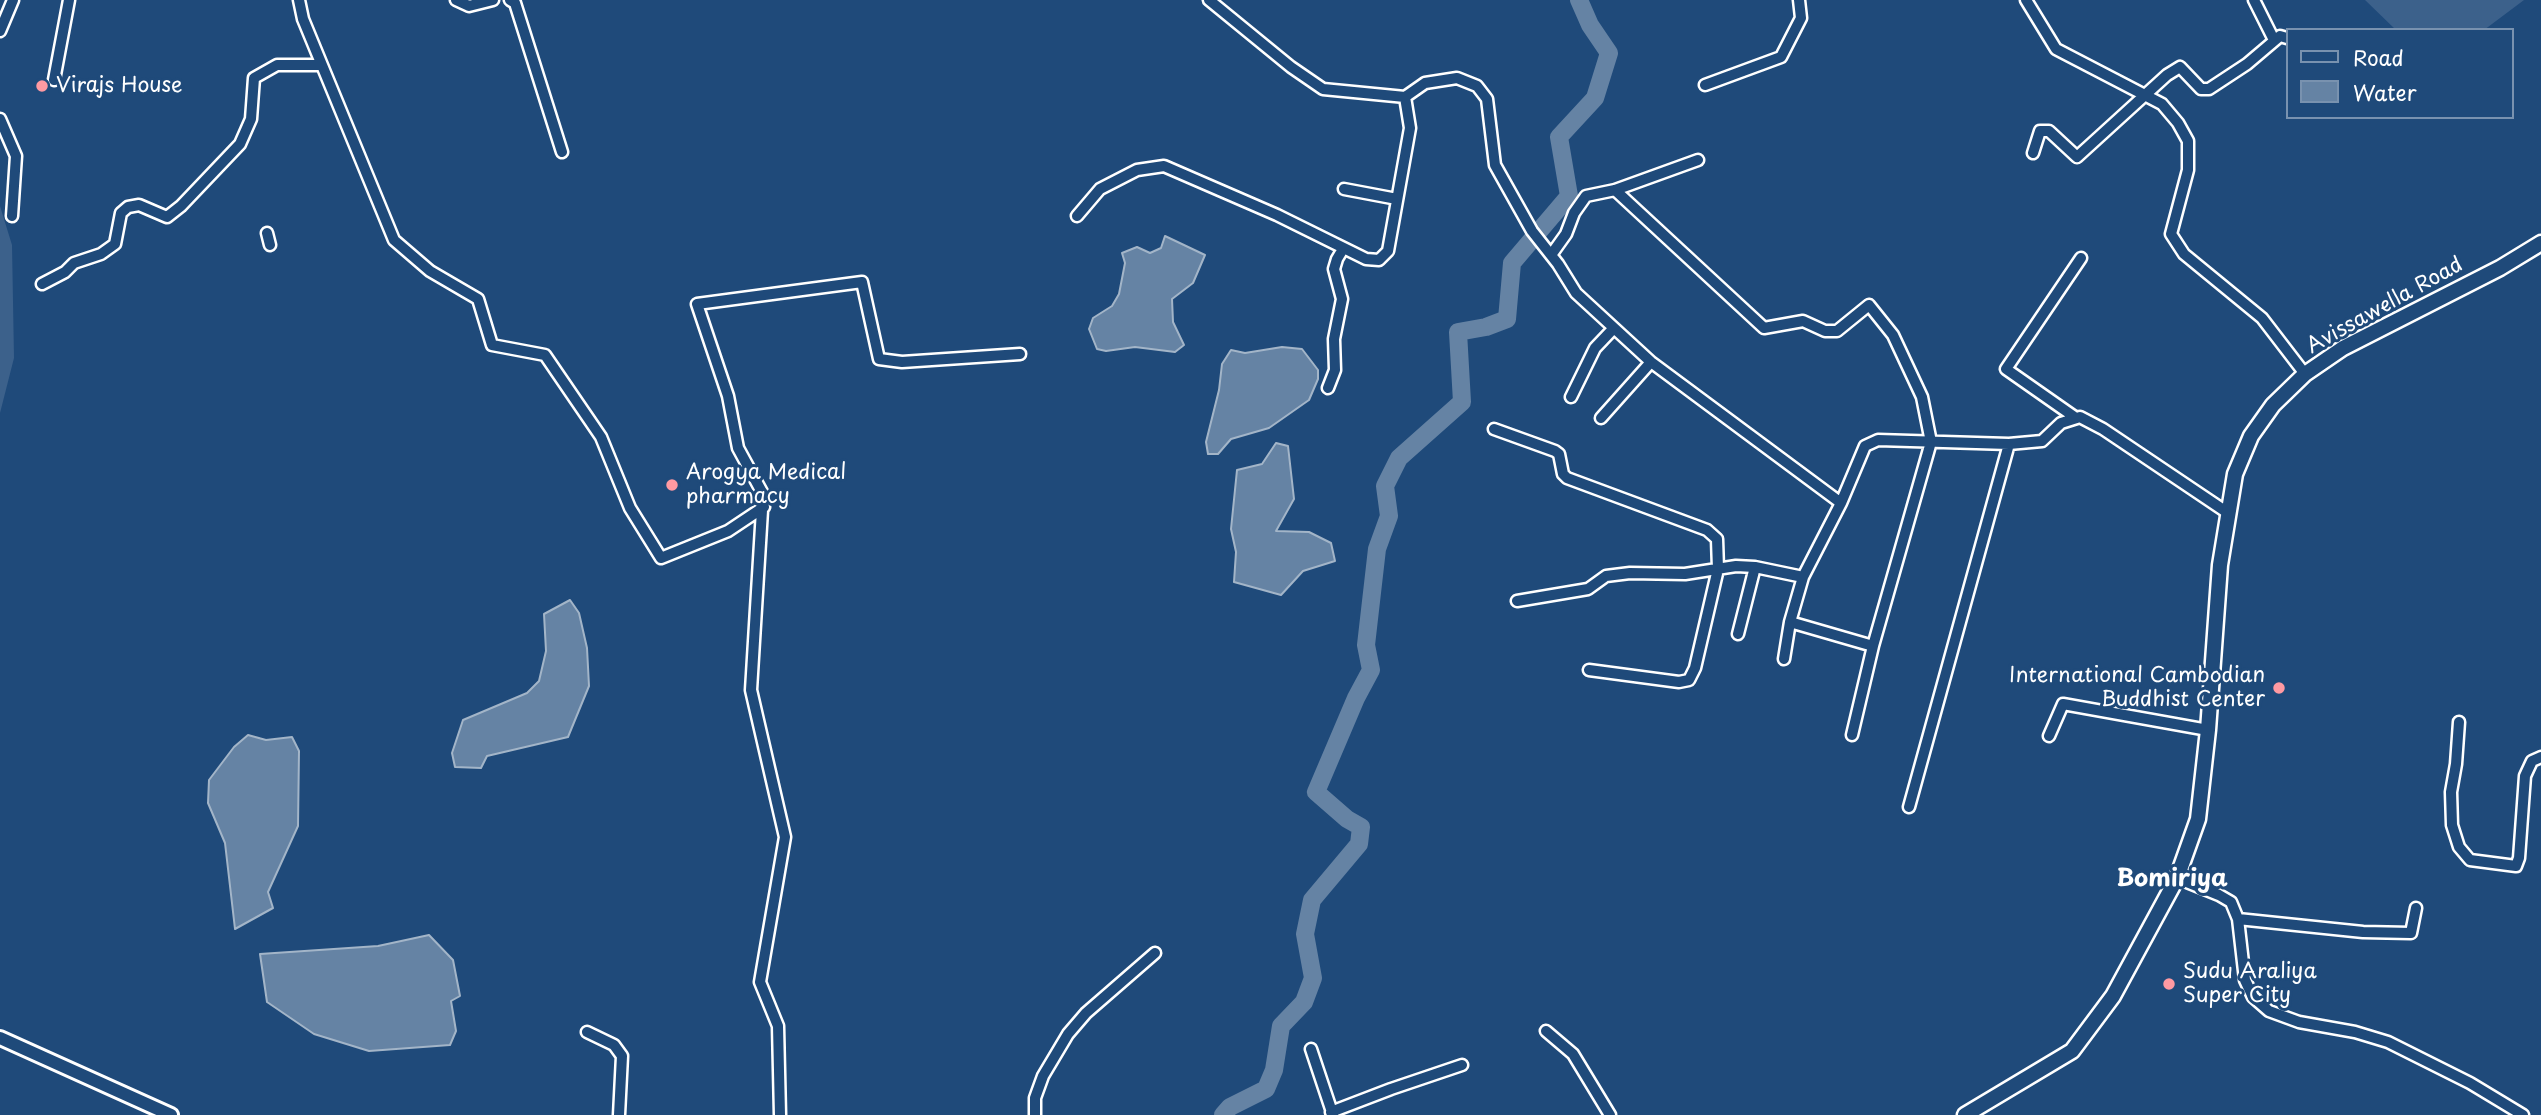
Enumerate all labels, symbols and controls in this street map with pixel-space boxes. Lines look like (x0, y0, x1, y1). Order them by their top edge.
legend (2286, 28, 2513, 119)
text: Road (2353, 41, 2404, 73)
place label: Virajs House (56, 73, 183, 99)
text: Water (2353, 76, 2416, 108)
marker: Virajs House (34, 78, 50, 94)
street label: Avissawella Road (2302, 253, 2468, 359)
place label: Arogya Medical pharmacy (686, 460, 846, 510)
marker: Arogya Medical pharmacy (664, 477, 680, 493)
place label: International Cambodian Buddhist Center (2009, 663, 2265, 713)
marker: International Cambodian Buddhist Center (2271, 680, 2287, 696)
district label: Bomiriya (2116, 865, 2228, 893)
place label: Sudu Araliya Super City (2183, 959, 2317, 1009)
marker: Sudu Araliya Super City (2161, 976, 2177, 992)

